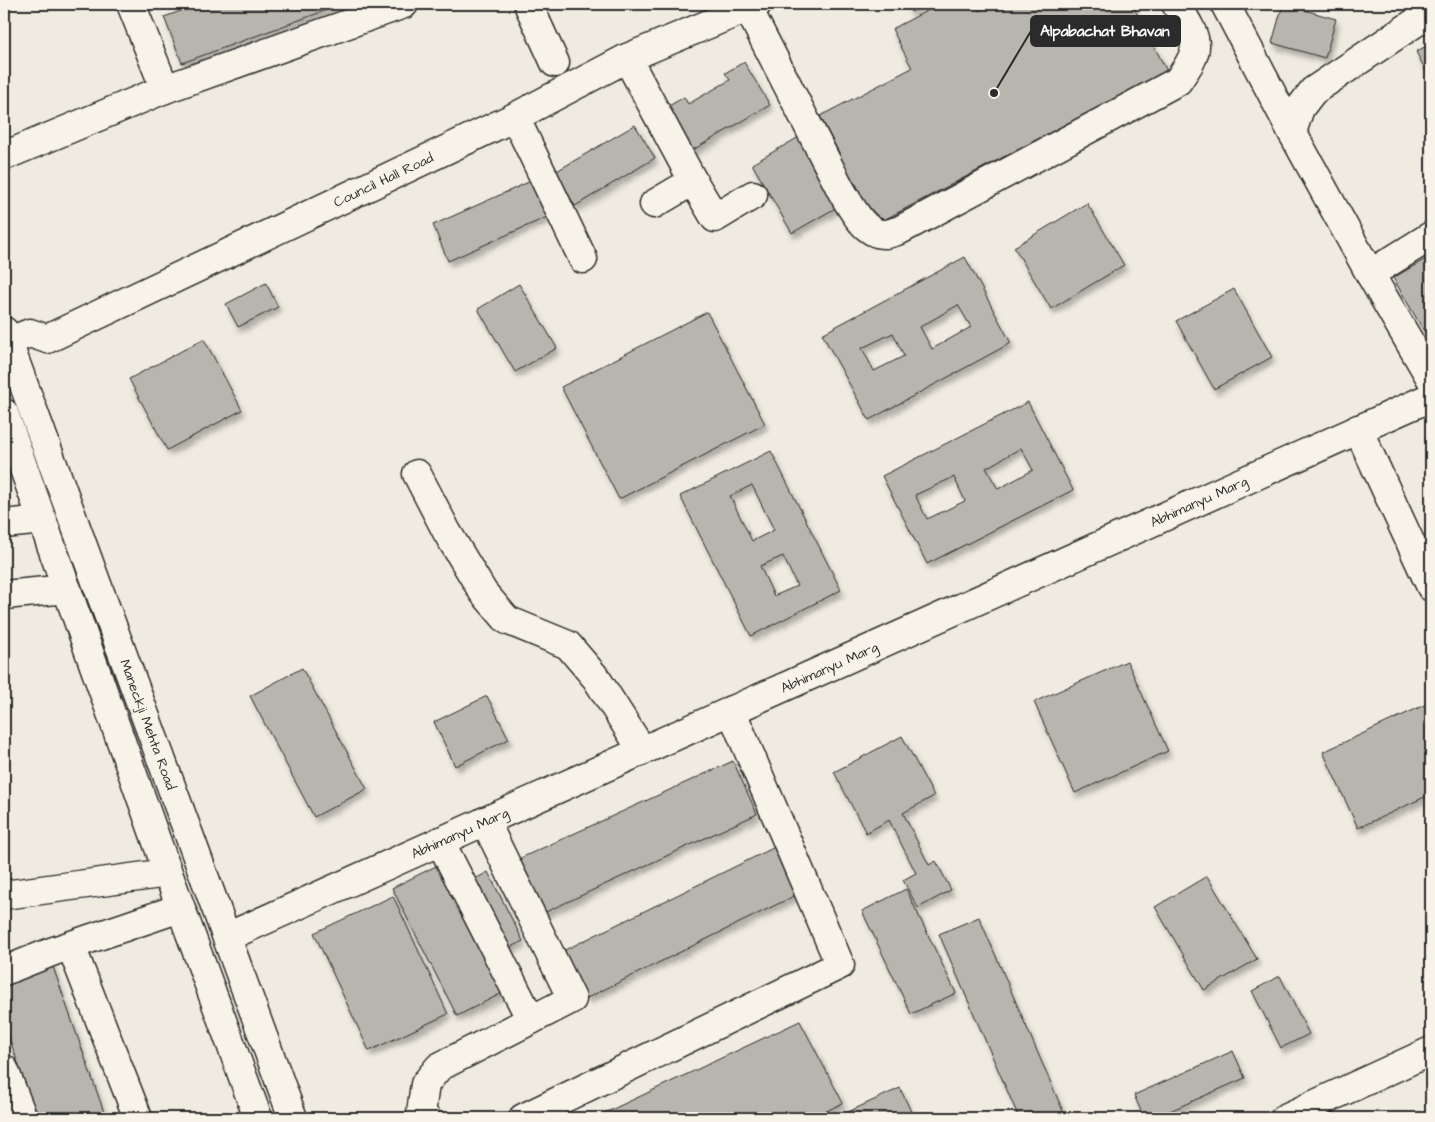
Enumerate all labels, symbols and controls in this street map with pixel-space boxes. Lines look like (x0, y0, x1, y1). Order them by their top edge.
callout: Alpabachat Bhavan (1031, 16, 1180, 46)
text: Alpabachat Bhavan (1040, 21, 1170, 42)
street label: Council Hall Road (330, 148, 437, 213)
street label: Abhimanyu Marg (1147, 471, 1251, 533)
street label: Abhimanyu Marg (778, 637, 882, 698)
street label: Maneckji Mehta Road (114, 657, 181, 793)
street label: Abhimanyu Marg (408, 803, 512, 864)

